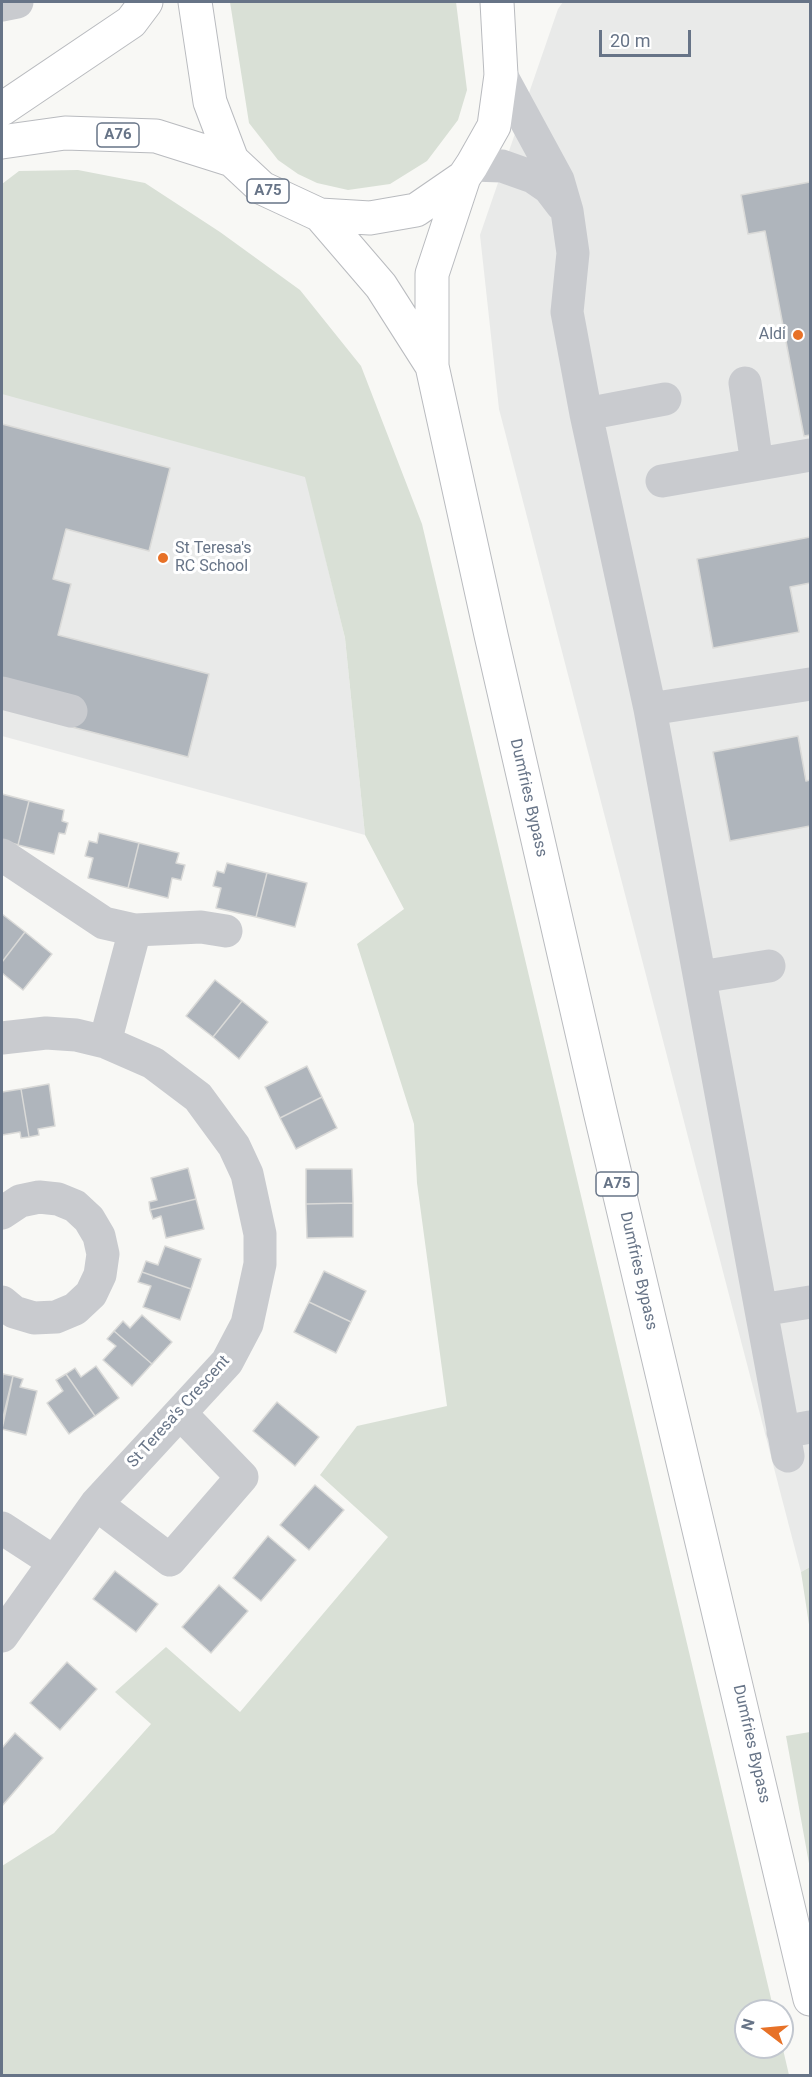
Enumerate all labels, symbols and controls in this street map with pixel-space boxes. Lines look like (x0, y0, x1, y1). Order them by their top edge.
scale bar (602, 18, 694, 56)
text: 20 m (610, 30, 650, 51)
road number: A76 (97, 123, 139, 147)
road number: A75 (247, 179, 289, 203)
place label: Aldi (759, 325, 786, 345)
marker: Aldi (791, 328, 805, 342)
place label: St Teresa's RC School (175, 539, 252, 577)
marker: St Teresa's RC School (156, 551, 170, 565)
street label: Dumfries Bypass (505, 737, 551, 859)
road number: A75 (596, 1172, 638, 1196)
street label: Dumfries Bypass (615, 1210, 661, 1332)
street label: St Teresa's Crescent (124, 1352, 234, 1472)
street label: Dumfries Bypass (728, 1683, 774, 1805)
north arrow (734, 1999, 794, 2059)
text: N (737, 2016, 759, 2033)

